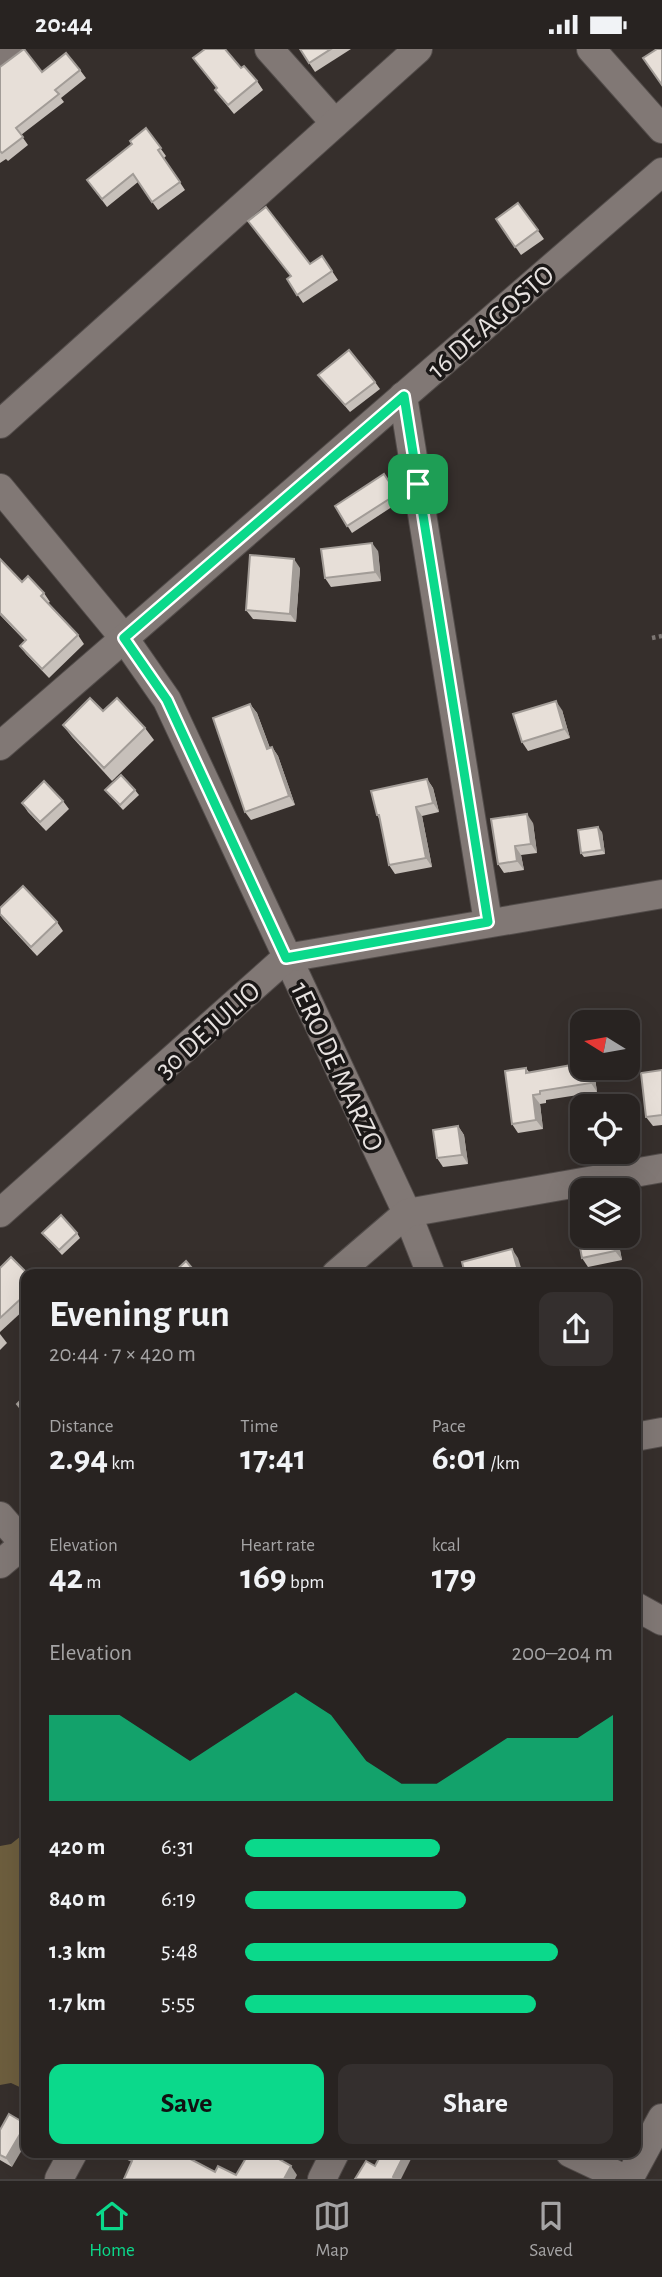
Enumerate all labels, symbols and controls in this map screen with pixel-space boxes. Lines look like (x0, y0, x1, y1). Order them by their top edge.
text: 20:44 (35, 11, 93, 37)
street label: 16 DE AGOSTO (423, 260, 560, 385)
pin (388, 454, 448, 514)
icon: arrive (399, 465, 437, 503)
street label: 30 DE JULIO (151, 977, 266, 1084)
street label: 1ERO DE MARZO (285, 978, 388, 1156)
north arrow (570, 1010, 640, 1080)
map controls (570, 1010, 640, 1248)
button: locate (570, 1094, 640, 1164)
button: layers (570, 1178, 640, 1248)
button: share (539, 1292, 613, 1366)
text: Evening run (49, 1296, 230, 1334)
text: 20:44 · 7 × 420 m (49, 1343, 196, 1366)
text: Distance (49, 1417, 113, 1436)
text: Time (240, 1417, 278, 1436)
text: Pace (432, 1417, 466, 1436)
text: 2.94 (49, 1441, 108, 1476)
text: 17:41 (240, 1441, 306, 1476)
text: 6:01 (432, 1441, 487, 1476)
text: km (108, 1454, 135, 1473)
text: /km (487, 1454, 520, 1473)
text: Elevation (49, 1536, 118, 1555)
text: Heart rate (240, 1536, 315, 1555)
text: kcal (432, 1536, 461, 1555)
text: 42 (49, 1560, 83, 1595)
text: 169 (240, 1560, 287, 1595)
text: 179 (432, 1560, 476, 1595)
text: m (83, 1573, 101, 1592)
text: bpm (287, 1573, 324, 1592)
text: Elevation (49, 1642, 132, 1665)
text: 200–204 m (511, 1642, 613, 1665)
text: 420 m (49, 1836, 105, 1859)
text: 6:31 (161, 1836, 194, 1859)
text: 840 m (49, 1888, 106, 1911)
text: 6:19 (161, 1888, 196, 1911)
text: 1.3 km (49, 1940, 106, 1963)
text: 5:48 (161, 1940, 198, 1963)
text: 1.7 km (49, 1992, 106, 2015)
text: 5:55 (161, 1992, 195, 2015)
button: Save (49, 2064, 324, 2144)
button: Share (338, 2064, 613, 2144)
tab: Home (89, 2197, 135, 2262)
tab: Map (313, 2197, 351, 2262)
tab: Saved (529, 2197, 573, 2262)

